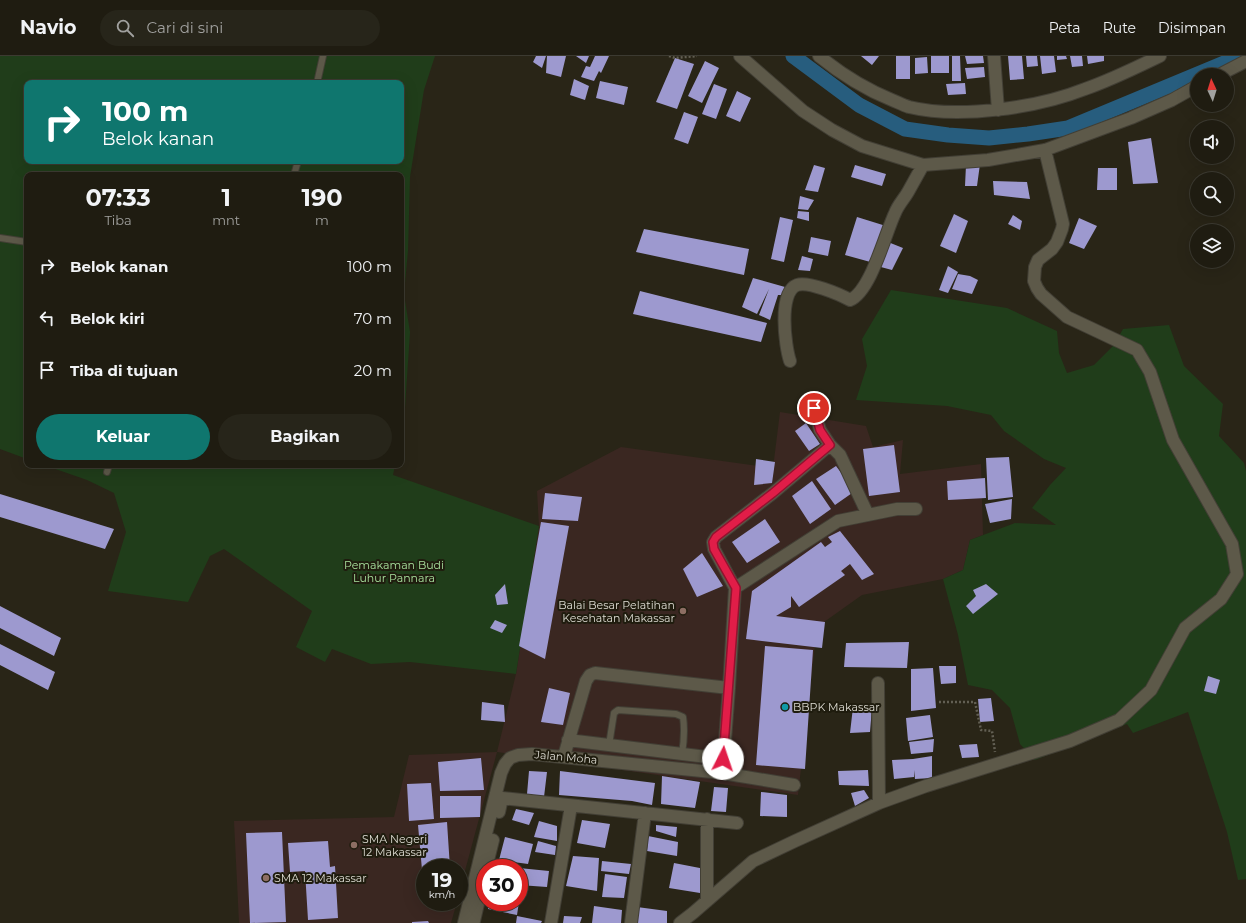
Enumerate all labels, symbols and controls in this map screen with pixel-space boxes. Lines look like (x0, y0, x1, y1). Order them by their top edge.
search box (100, 10, 380, 46)
text: Navio (20, 16, 76, 39)
icon: search (114, 17, 136, 39)
text: Cari di sini (146, 18, 223, 37)
text: Peta (1049, 19, 1081, 37)
text: Rute (1103, 19, 1136, 37)
text: Disimpan (1158, 19, 1226, 37)
north arrow (1190, 68, 1234, 112)
map controls (1190, 68, 1234, 268)
text: 100 m (102, 94, 188, 128)
icon: right (36, 96, 88, 148)
button: sound (1190, 120, 1234, 164)
text: Belok kanan (102, 128, 214, 150)
button: search (1190, 172, 1234, 216)
text: 07:33 (85, 183, 151, 212)
text: 1 (221, 183, 231, 212)
text: 190 (302, 183, 343, 212)
text: Tiba (104, 212, 132, 228)
text: mnt (212, 212, 240, 228)
text: m (315, 212, 329, 228)
button: layers (1190, 224, 1234, 268)
icon: right (36, 255, 58, 277)
text: Belok kanan (70, 257, 168, 276)
text: 100 m (347, 257, 392, 276)
icon: left (36, 307, 58, 329)
text: Belok kiri (70, 309, 145, 328)
text: 70 m (354, 309, 392, 328)
icon: arrive (36, 359, 58, 381)
text: Tiba di tujuan (70, 361, 178, 380)
text: 20 m (354, 361, 392, 380)
pin (797, 391, 831, 425)
icon: arrive (803, 397, 825, 419)
button: Keluar (36, 414, 210, 460)
button: Bagikan (218, 414, 392, 460)
park label: Pemakaman Budi Luhur Pannara (344, 558, 444, 585)
place label: Balai Besar Pelatihan Kesehatan Makassar (558, 598, 675, 625)
marker: Balai Besar Pelatihan Kesehatan Makassar (678, 606, 688, 616)
place label: BBPK Makassar (793, 700, 880, 714)
marker: BBPK Makassar (780, 702, 790, 712)
position arrow (702, 738, 744, 780)
street label: Jalan Moha (533, 747, 598, 767)
place label: SMA Negeri 12 Makassar (362, 832, 427, 859)
marker: SMA Negeri 12 Makassar (349, 840, 359, 850)
speed limit sign: 30 (476, 859, 528, 911)
text: 19 (432, 868, 452, 892)
place label: SMA 12 Makassar (274, 871, 367, 885)
marker: SMA 12 Makassar (261, 873, 271, 883)
text: km/h (429, 888, 455, 901)

